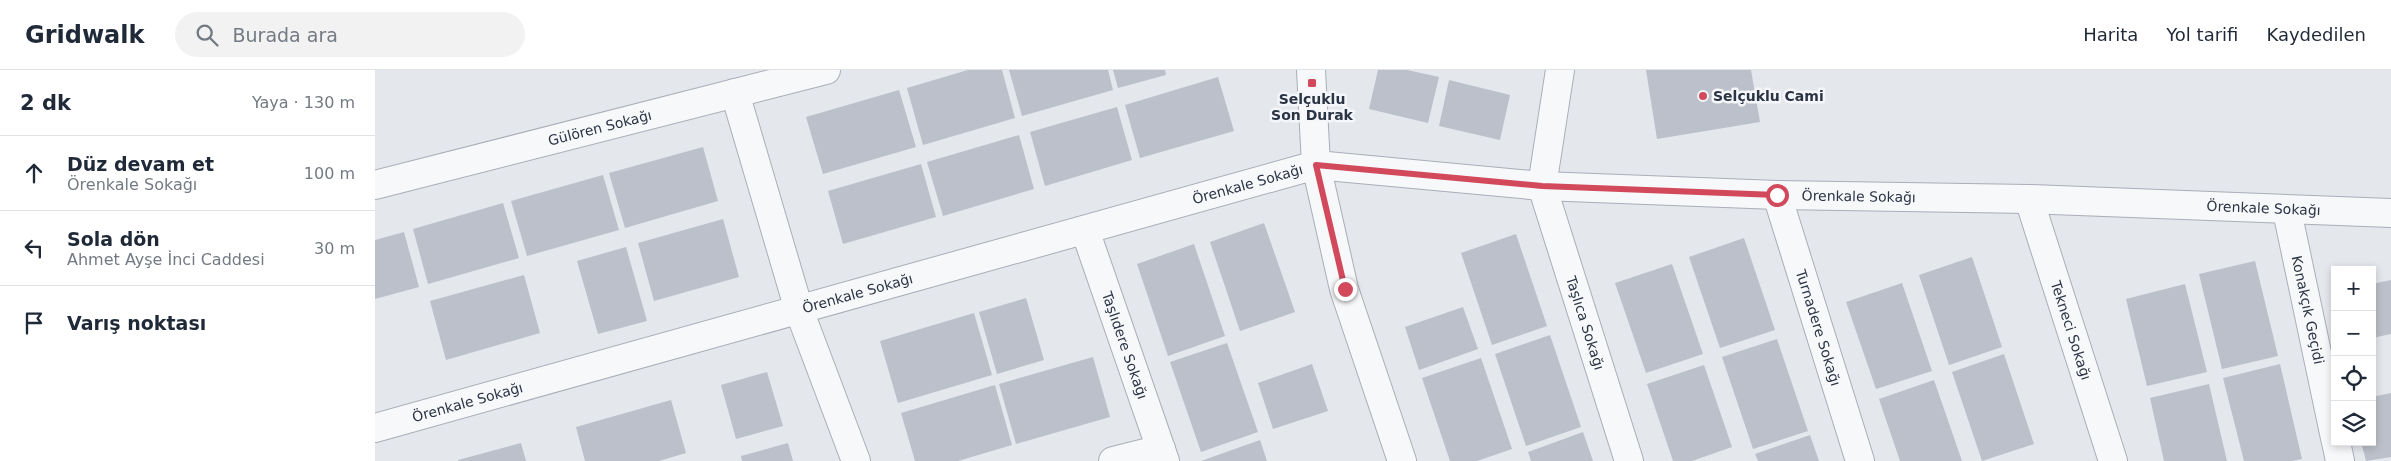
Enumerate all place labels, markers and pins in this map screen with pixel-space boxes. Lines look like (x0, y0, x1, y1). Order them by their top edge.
marker: Selçuklu Son Durak (1306, 77, 1318, 89)
place label: Selçuklu Cami (1713, 88, 1824, 104)
marker: Selçuklu Cami (1697, 90, 1709, 102)
place label: Selçuklu Son Durak (1271, 91, 1354, 123)

